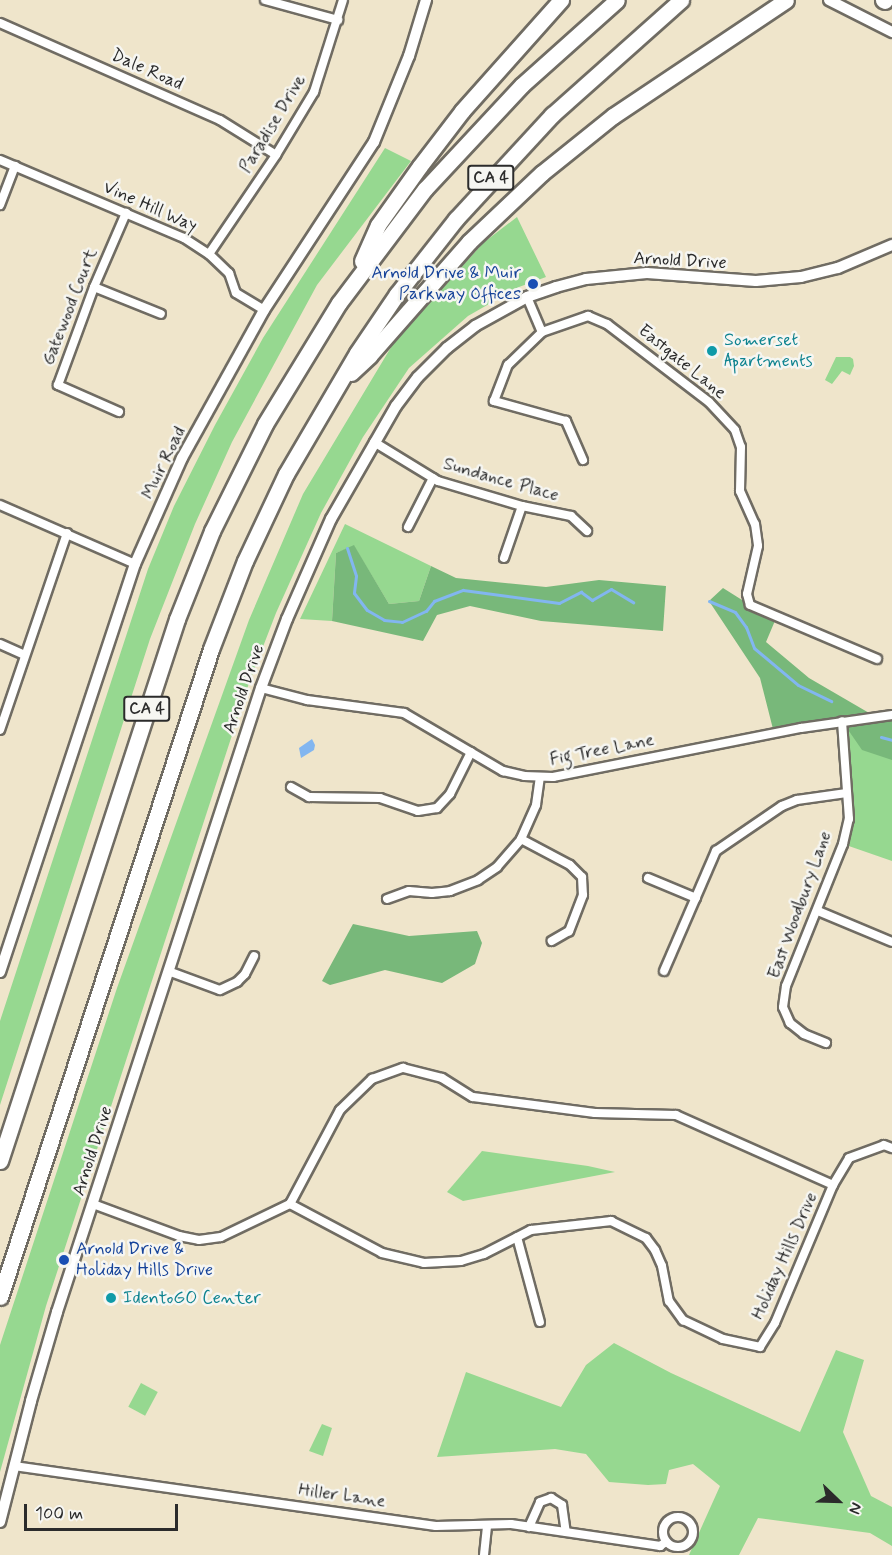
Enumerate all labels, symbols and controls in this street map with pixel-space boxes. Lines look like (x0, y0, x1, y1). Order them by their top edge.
street label: Dale Road (108, 45, 186, 95)
street label: Paradise Drive (235, 71, 311, 177)
road number: CA 4 (467, 165, 515, 191)
street label: Vine Hill Way (99, 176, 201, 238)
street label: Gatewood Court (39, 247, 101, 367)
street label: Arnold Drive (633, 248, 727, 274)
place label: Arnold Drive & Muir Parkway Offices (372, 263, 521, 306)
marker: Arnold Drive & Muir Parkway Offices (526, 277, 540, 291)
street label: Eastgate Lane (634, 320, 730, 404)
place label: Somerset Apartments (724, 330, 812, 372)
marker: Somerset Apartments (705, 344, 719, 358)
street label: Muir Road (137, 423, 191, 503)
street label: Sundance Place (442, 453, 560, 507)
street label: Arnold Drive (219, 642, 269, 736)
road number: CA 4 (123, 696, 171, 722)
street label: Fig Tree Lane (550, 730, 654, 770)
street label: East Woodbury Lane (763, 828, 837, 982)
street label: Arnold Drive (69, 1104, 117, 1198)
street label: Holiday Hills Drive (747, 1189, 823, 1323)
place label: Arnold Drive & Holiday Hills Drive (76, 1239, 213, 1282)
marker: Arnold Drive & Holiday Hills Drive (57, 1253, 71, 1267)
place label: IdentoGO Center (123, 1287, 258, 1309)
marker: IdentoGO Center (104, 1291, 118, 1305)
north arrow (808, 1471, 868, 1531)
street label: Hiller Lane (299, 1479, 385, 1513)
scale bar (27, 1492, 182, 1530)
text: N (843, 1499, 867, 1517)
text: 100 m (35, 1502, 83, 1526)

